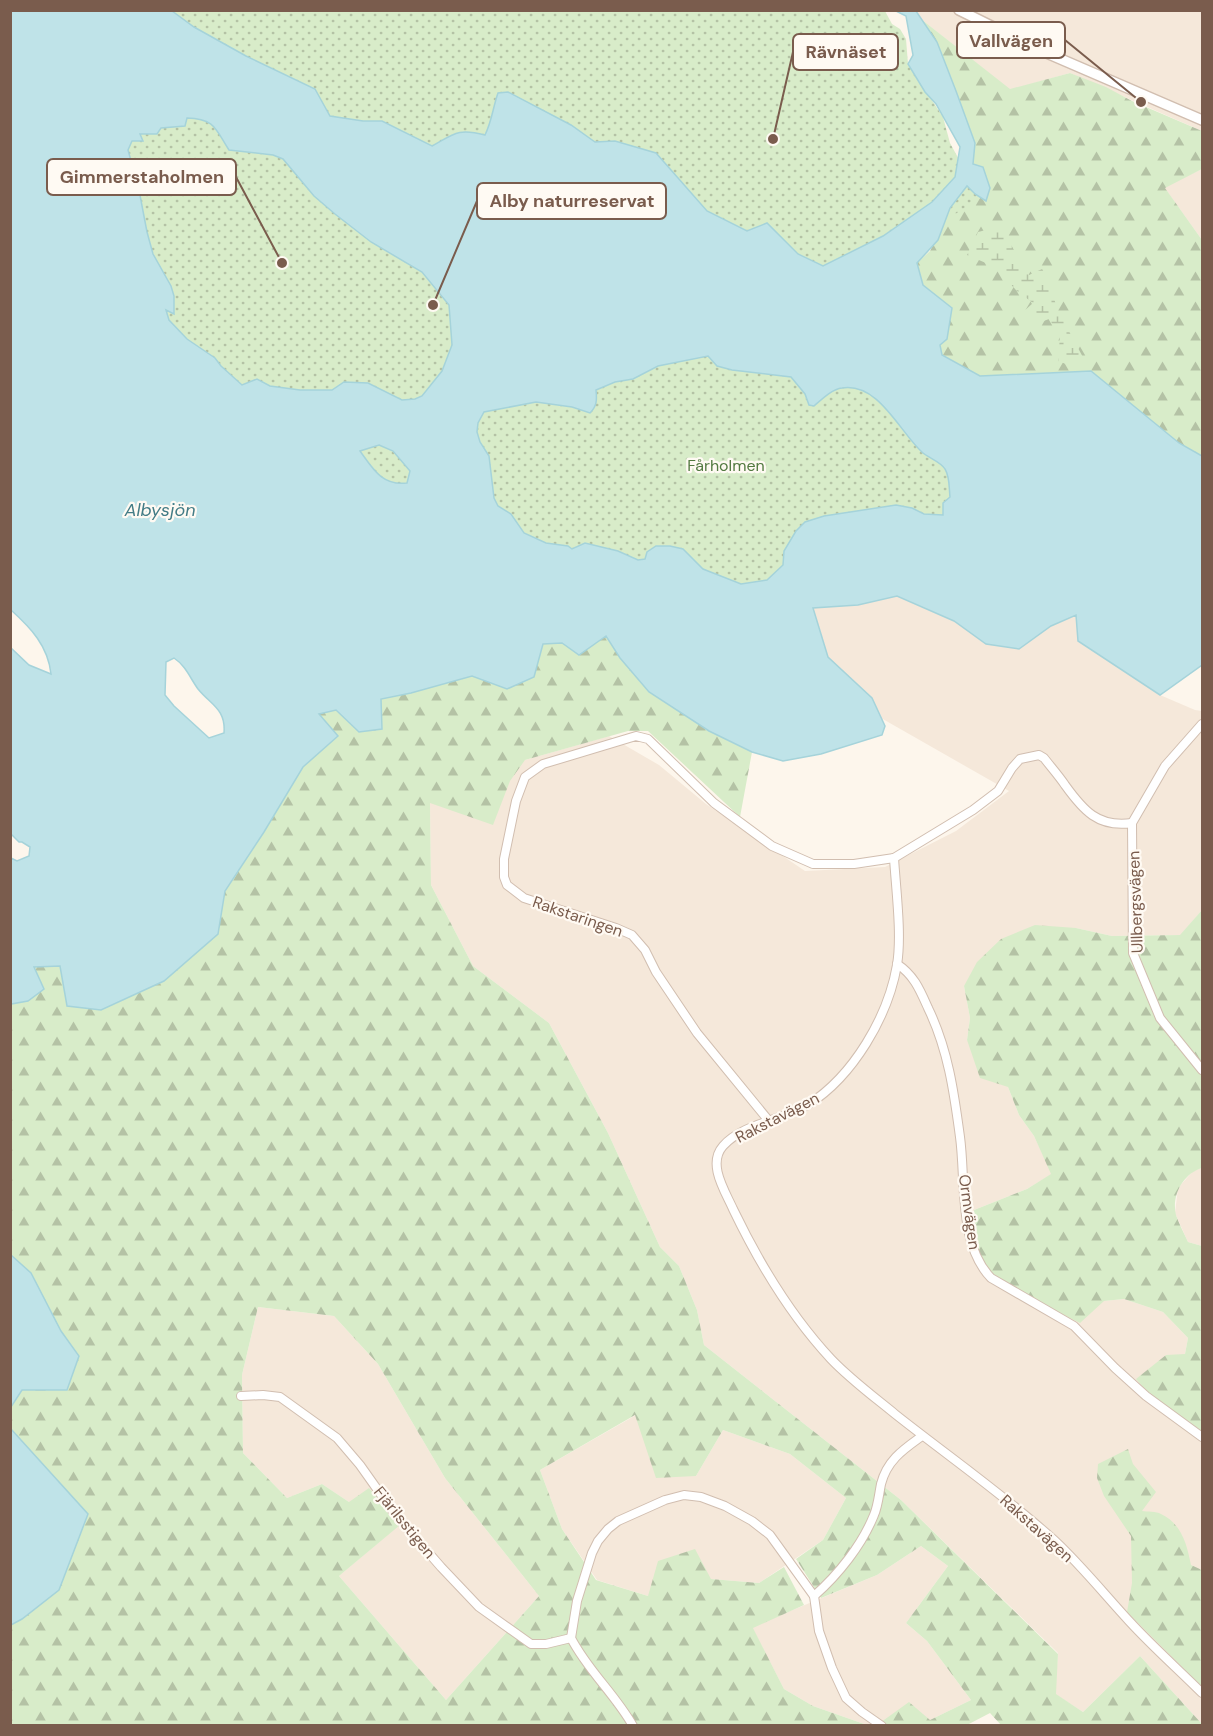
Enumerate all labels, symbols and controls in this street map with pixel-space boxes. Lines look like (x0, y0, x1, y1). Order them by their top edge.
callout: Vallvägen (957, 22, 1065, 58)
text: Vallvägen (969, 29, 1053, 53)
callout: Rävnäset (793, 34, 898, 70)
text: Rävnäset (805, 40, 887, 64)
callout: Gimmerstaholmen (47, 159, 236, 195)
text: Gimmerstaholmen (60, 165, 224, 189)
callout: Alby naturreservat (477, 183, 666, 219)
text: Alby naturreservat (489, 189, 655, 213)
park label: Fårholmen (687, 455, 765, 476)
water label: Albysjön (124, 498, 195, 522)
street label: Ullbergsvägen (1123, 850, 1148, 954)
street label: Rakstaringen (530, 891, 626, 942)
street label: Rakstavägen (732, 1087, 823, 1148)
street label: Ormvägen (954, 1173, 985, 1251)
street label: Fjärilsstigen (369, 1482, 440, 1563)
street label: Rakstavägen (996, 1490, 1078, 1567)

